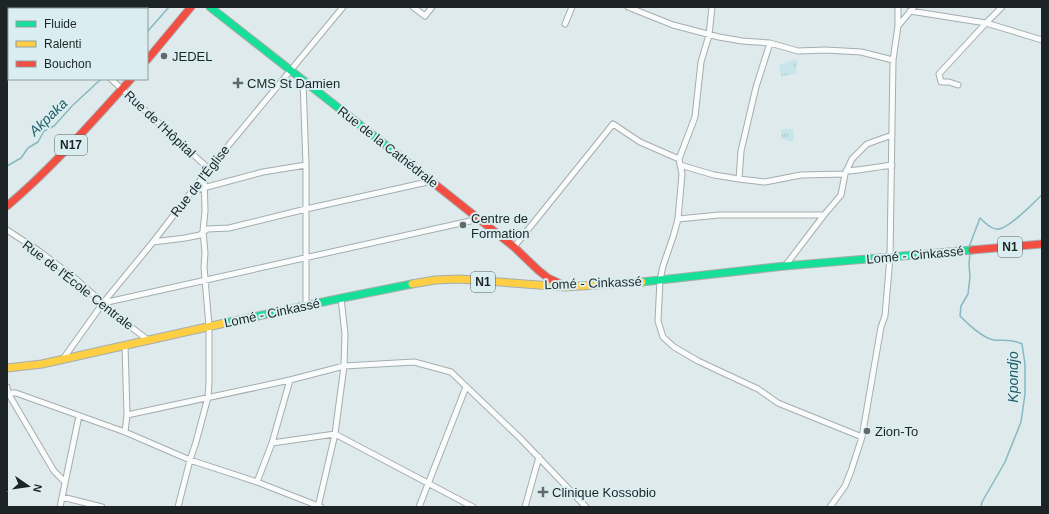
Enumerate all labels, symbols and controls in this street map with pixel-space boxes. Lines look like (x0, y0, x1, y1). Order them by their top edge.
legend (8, 8, 148, 80)
text: Fluide (44, 17, 77, 31)
text: Ralenti (44, 37, 81, 51)
place label: JEDEL (172, 49, 212, 64)
marker: JEDEL (159, 51, 169, 61)
text: Bouchon (44, 57, 91, 71)
place label: CMS St Damien (247, 76, 340, 91)
marker: CMS St Damien (232, 77, 244, 89)
street label: Rue de l'Hôpital (121, 87, 199, 161)
water label: Akpaka (25, 95, 71, 140)
street label: Rue de la Cathédrale (335, 103, 441, 191)
road number: N17 (55, 135, 87, 155)
street label: Rue de l'Église (168, 142, 232, 220)
place label: Centre de Formation (471, 211, 530, 241)
marker: Centre de Formation (458, 220, 468, 230)
street label: Rue de l'École Centrale (20, 237, 136, 333)
road number: N1 (998, 237, 1022, 257)
street label: Lomé - Cinkassé (866, 243, 964, 267)
road number: N1 (471, 272, 495, 292)
street label: Lomé - Cinkassé (544, 274, 642, 292)
street label: Lomé - Cinkassé (223, 296, 321, 330)
water label: Kpondjo (1005, 351, 1021, 403)
place label: Zion-To (875, 424, 918, 439)
marker: Zion-To (862, 426, 872, 436)
north arrow (8, 466, 48, 506)
text: N (31, 483, 44, 494)
place label: Clinique Kossobio (552, 485, 656, 500)
marker: Clinique Kossobio (537, 486, 549, 498)

